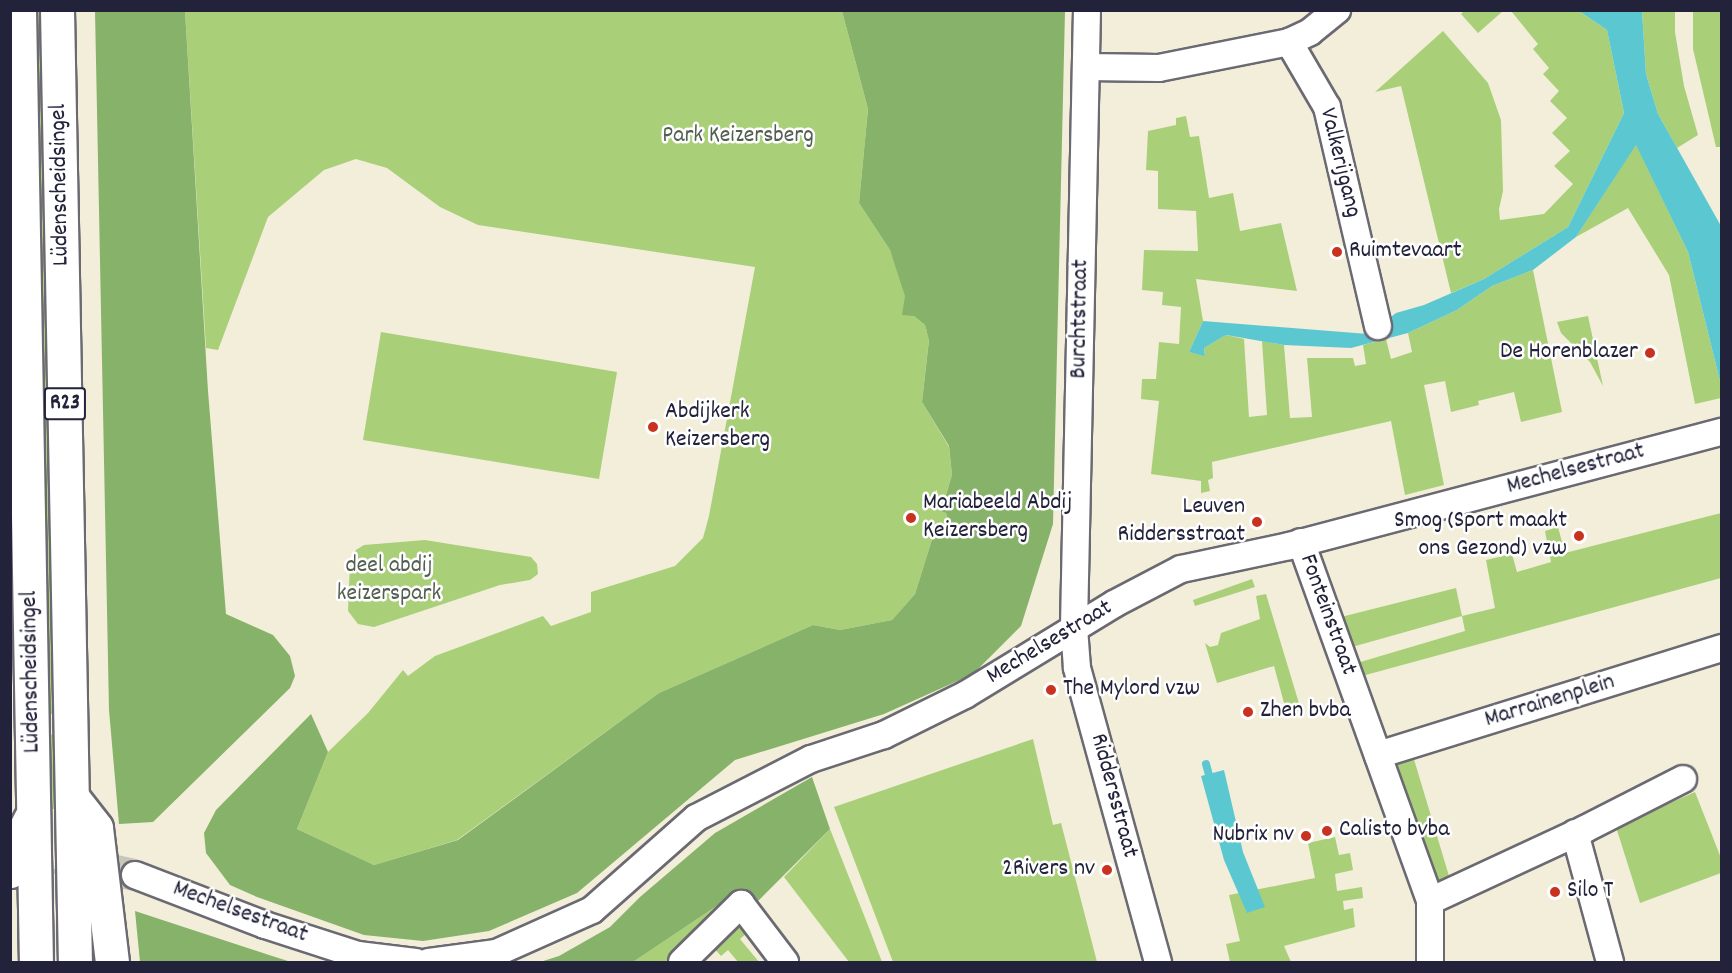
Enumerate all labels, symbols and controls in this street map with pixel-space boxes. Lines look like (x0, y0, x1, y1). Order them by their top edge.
street label: Lüdenscheidsingel (45, 104, 77, 266)
street label: Valkerijgang (1311, 105, 1367, 221)
park label: Park Keizersberg (662, 123, 814, 151)
place label: Ruimtevaart (1349, 238, 1462, 266)
marker: Ruimtevaart (1330, 245, 1344, 259)
street label: Burchtstraat (1066, 259, 1096, 379)
place label: De Horenblazer (1500, 339, 1638, 367)
marker: De Horenblazer (1643, 346, 1657, 360)
road number: R23 (42, 385, 88, 423)
place label: Abdijkerk Keizersberg (665, 399, 770, 455)
marker: Abdijkerk Keizersberg (646, 420, 660, 434)
street label: Mechelsestraat (1504, 438, 1648, 502)
place label: Mariabeeld Abdij Keizersberg (923, 490, 1072, 546)
place label: Leuven Riddersstraat (1118, 494, 1245, 550)
place label: Smog (Sport maakt ons Gezond) vzw (1394, 508, 1567, 564)
marker: Mariabeeld Abdij Keizersberg (904, 511, 918, 525)
marker: Leuven Riddersstraat (1250, 515, 1264, 529)
marker: Smog (Sport maakt ons Gezond) vzw (1572, 529, 1586, 543)
street label: Fonteinstraat (1292, 551, 1362, 679)
park label: deel abdij keizerspark (337, 553, 441, 609)
street label: Lüdenscheidsingel (16, 591, 48, 753)
street label: Mechelsestraat (982, 594, 1118, 692)
street label: Marrainenplein (1482, 669, 1618, 735)
place label: The Mylord vzw (1063, 676, 1200, 704)
marker: The Mylord vzw (1044, 683, 1058, 697)
place label: Zhen bvba (1260, 698, 1351, 726)
marker: Zhen bvba (1241, 705, 1255, 719)
street label: Riddersstraat (1083, 731, 1143, 861)
place label: Calisto bvba (1339, 817, 1449, 845)
place label: Nubrix nv (1213, 822, 1294, 850)
marker: Calisto bvba (1320, 824, 1334, 838)
marker: Nubrix nv (1299, 829, 1313, 843)
place label: 2Rivers nv (1002, 856, 1095, 884)
marker: 2Rivers nv (1100, 863, 1114, 877)
street label: Mechelsestraat (169, 875, 311, 951)
place label: Silo T (1567, 878, 1613, 906)
marker: Silo T (1548, 885, 1562, 899)

